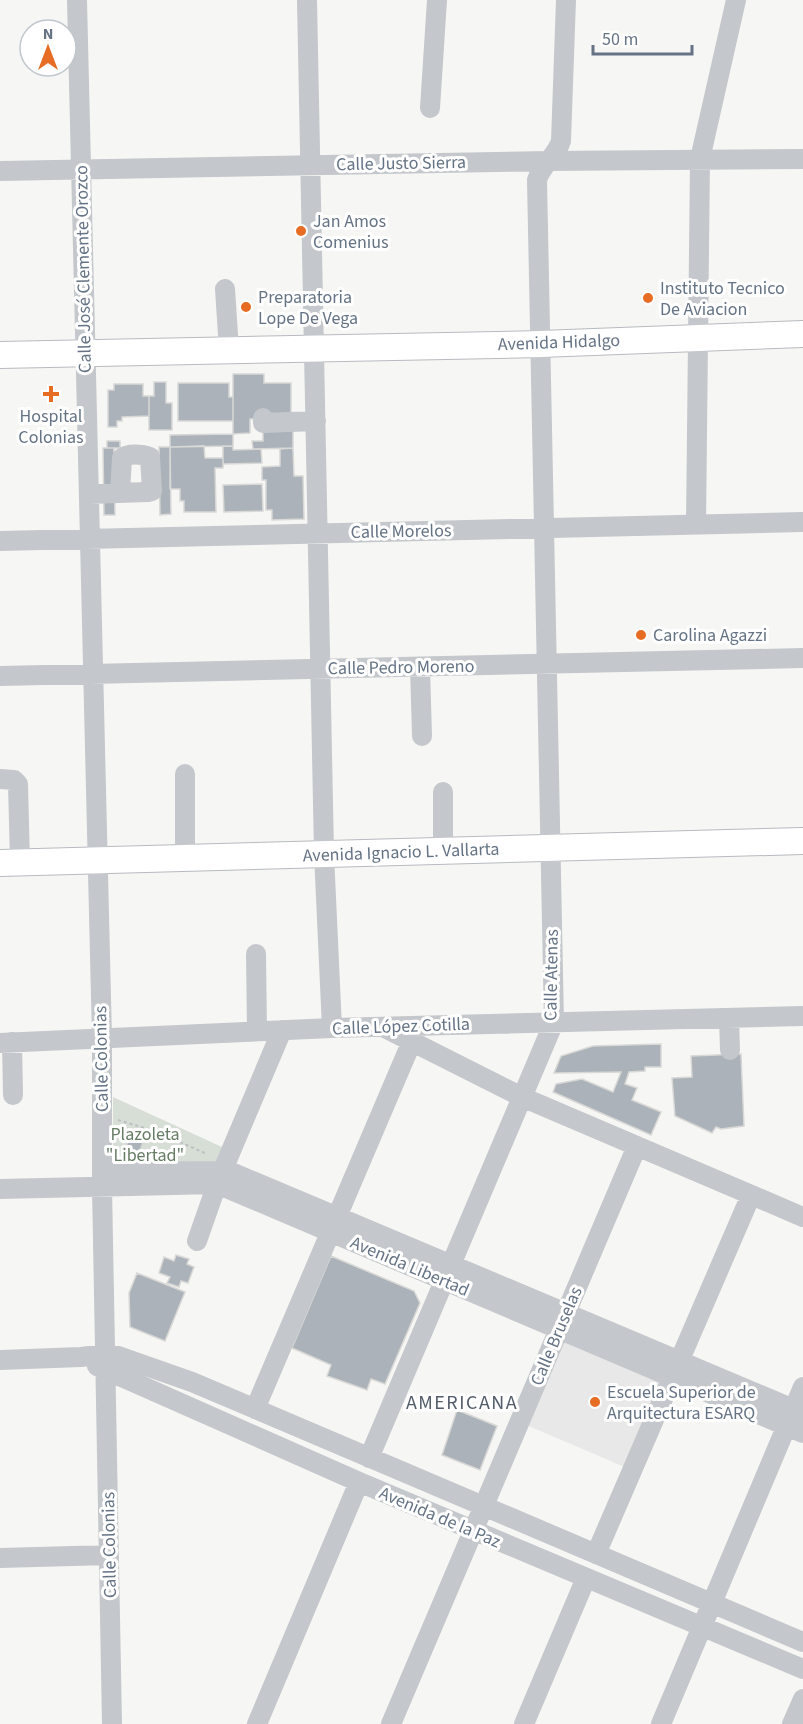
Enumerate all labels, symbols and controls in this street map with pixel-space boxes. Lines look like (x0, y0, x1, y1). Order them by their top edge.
north arrow (18, 18, 78, 78)
scale bar (593, 18, 692, 56)
text: N (43, 23, 53, 45)
text: 50 m (602, 27, 638, 52)
street label: Calle Justo Sierra (336, 150, 466, 177)
street label: Calle José Clemente Orozco (69, 165, 98, 373)
place label: Jan Amos Comenius (313, 209, 389, 255)
marker: Jan Amos Comenius (294, 224, 308, 238)
place label: Instituto Tecnico De Aviacion (660, 276, 785, 322)
place label: Preparatoria Lope De Vega (258, 285, 358, 331)
marker: Instituto Tecnico De Aviacion (641, 291, 655, 305)
marker: Preparatoria Lope De Vega (239, 300, 253, 314)
street label: Avenida Hidalgo (497, 328, 621, 357)
marker: Hospital Colonias (42, 385, 60, 403)
place label: Hospital Colonias (18, 404, 84, 450)
street label: Calle Morelos (350, 518, 452, 545)
place label: Carolina Agazzi (653, 623, 767, 648)
marker: Carolina Agazzi (634, 628, 648, 642)
street label: Calle Pedro Moreno (327, 654, 475, 681)
street label: Avenida Ignacio L. Vallarta (302, 837, 500, 868)
street label: Calle Atenas (538, 929, 565, 1021)
street label: Calle Colonias (88, 1006, 115, 1112)
street label: Calle López Cotilla (332, 1012, 470, 1041)
park label: Plazoleta "Libertad" (106, 1122, 184, 1168)
street label: Avenida Libertad (347, 1230, 473, 1303)
street label: Calle Bruselas (524, 1283, 589, 1390)
place label: Escuela Superior de Arquitectura ESARQ (607, 1380, 756, 1426)
district label: AMERICANA (406, 1389, 518, 1417)
marker: Escuela Superior de Arquitectura ESARQ (588, 1395, 602, 1409)
street label: Avenida de la Paz (375, 1481, 505, 1554)
street label: Calle Colonias (96, 1492, 123, 1598)

